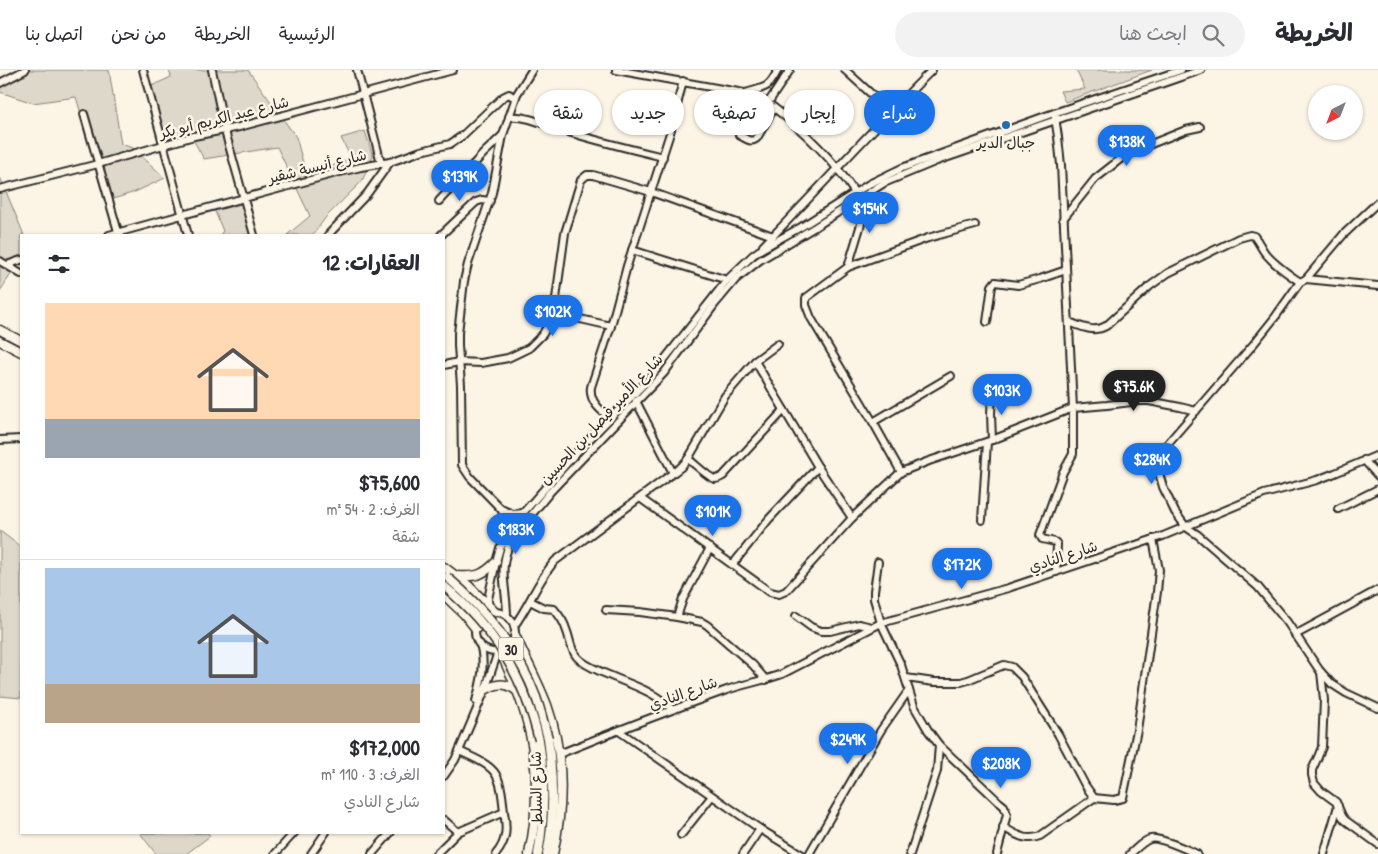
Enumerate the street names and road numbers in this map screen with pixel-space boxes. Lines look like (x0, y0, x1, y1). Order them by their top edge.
street label: شارع عبد الكريم أبو بكر (155, 91, 292, 146)
street label: شارع أنيسة شقير (263, 144, 369, 189)
street label: شارع الأمير فيصل بن الحسين (535, 349, 667, 489)
street label: شارع النادي (1026, 535, 1101, 578)
road number: 30 (498, 638, 524, 660)
street label: شارع النادي (646, 671, 720, 716)
street label: شارع السلط (525, 751, 547, 825)

